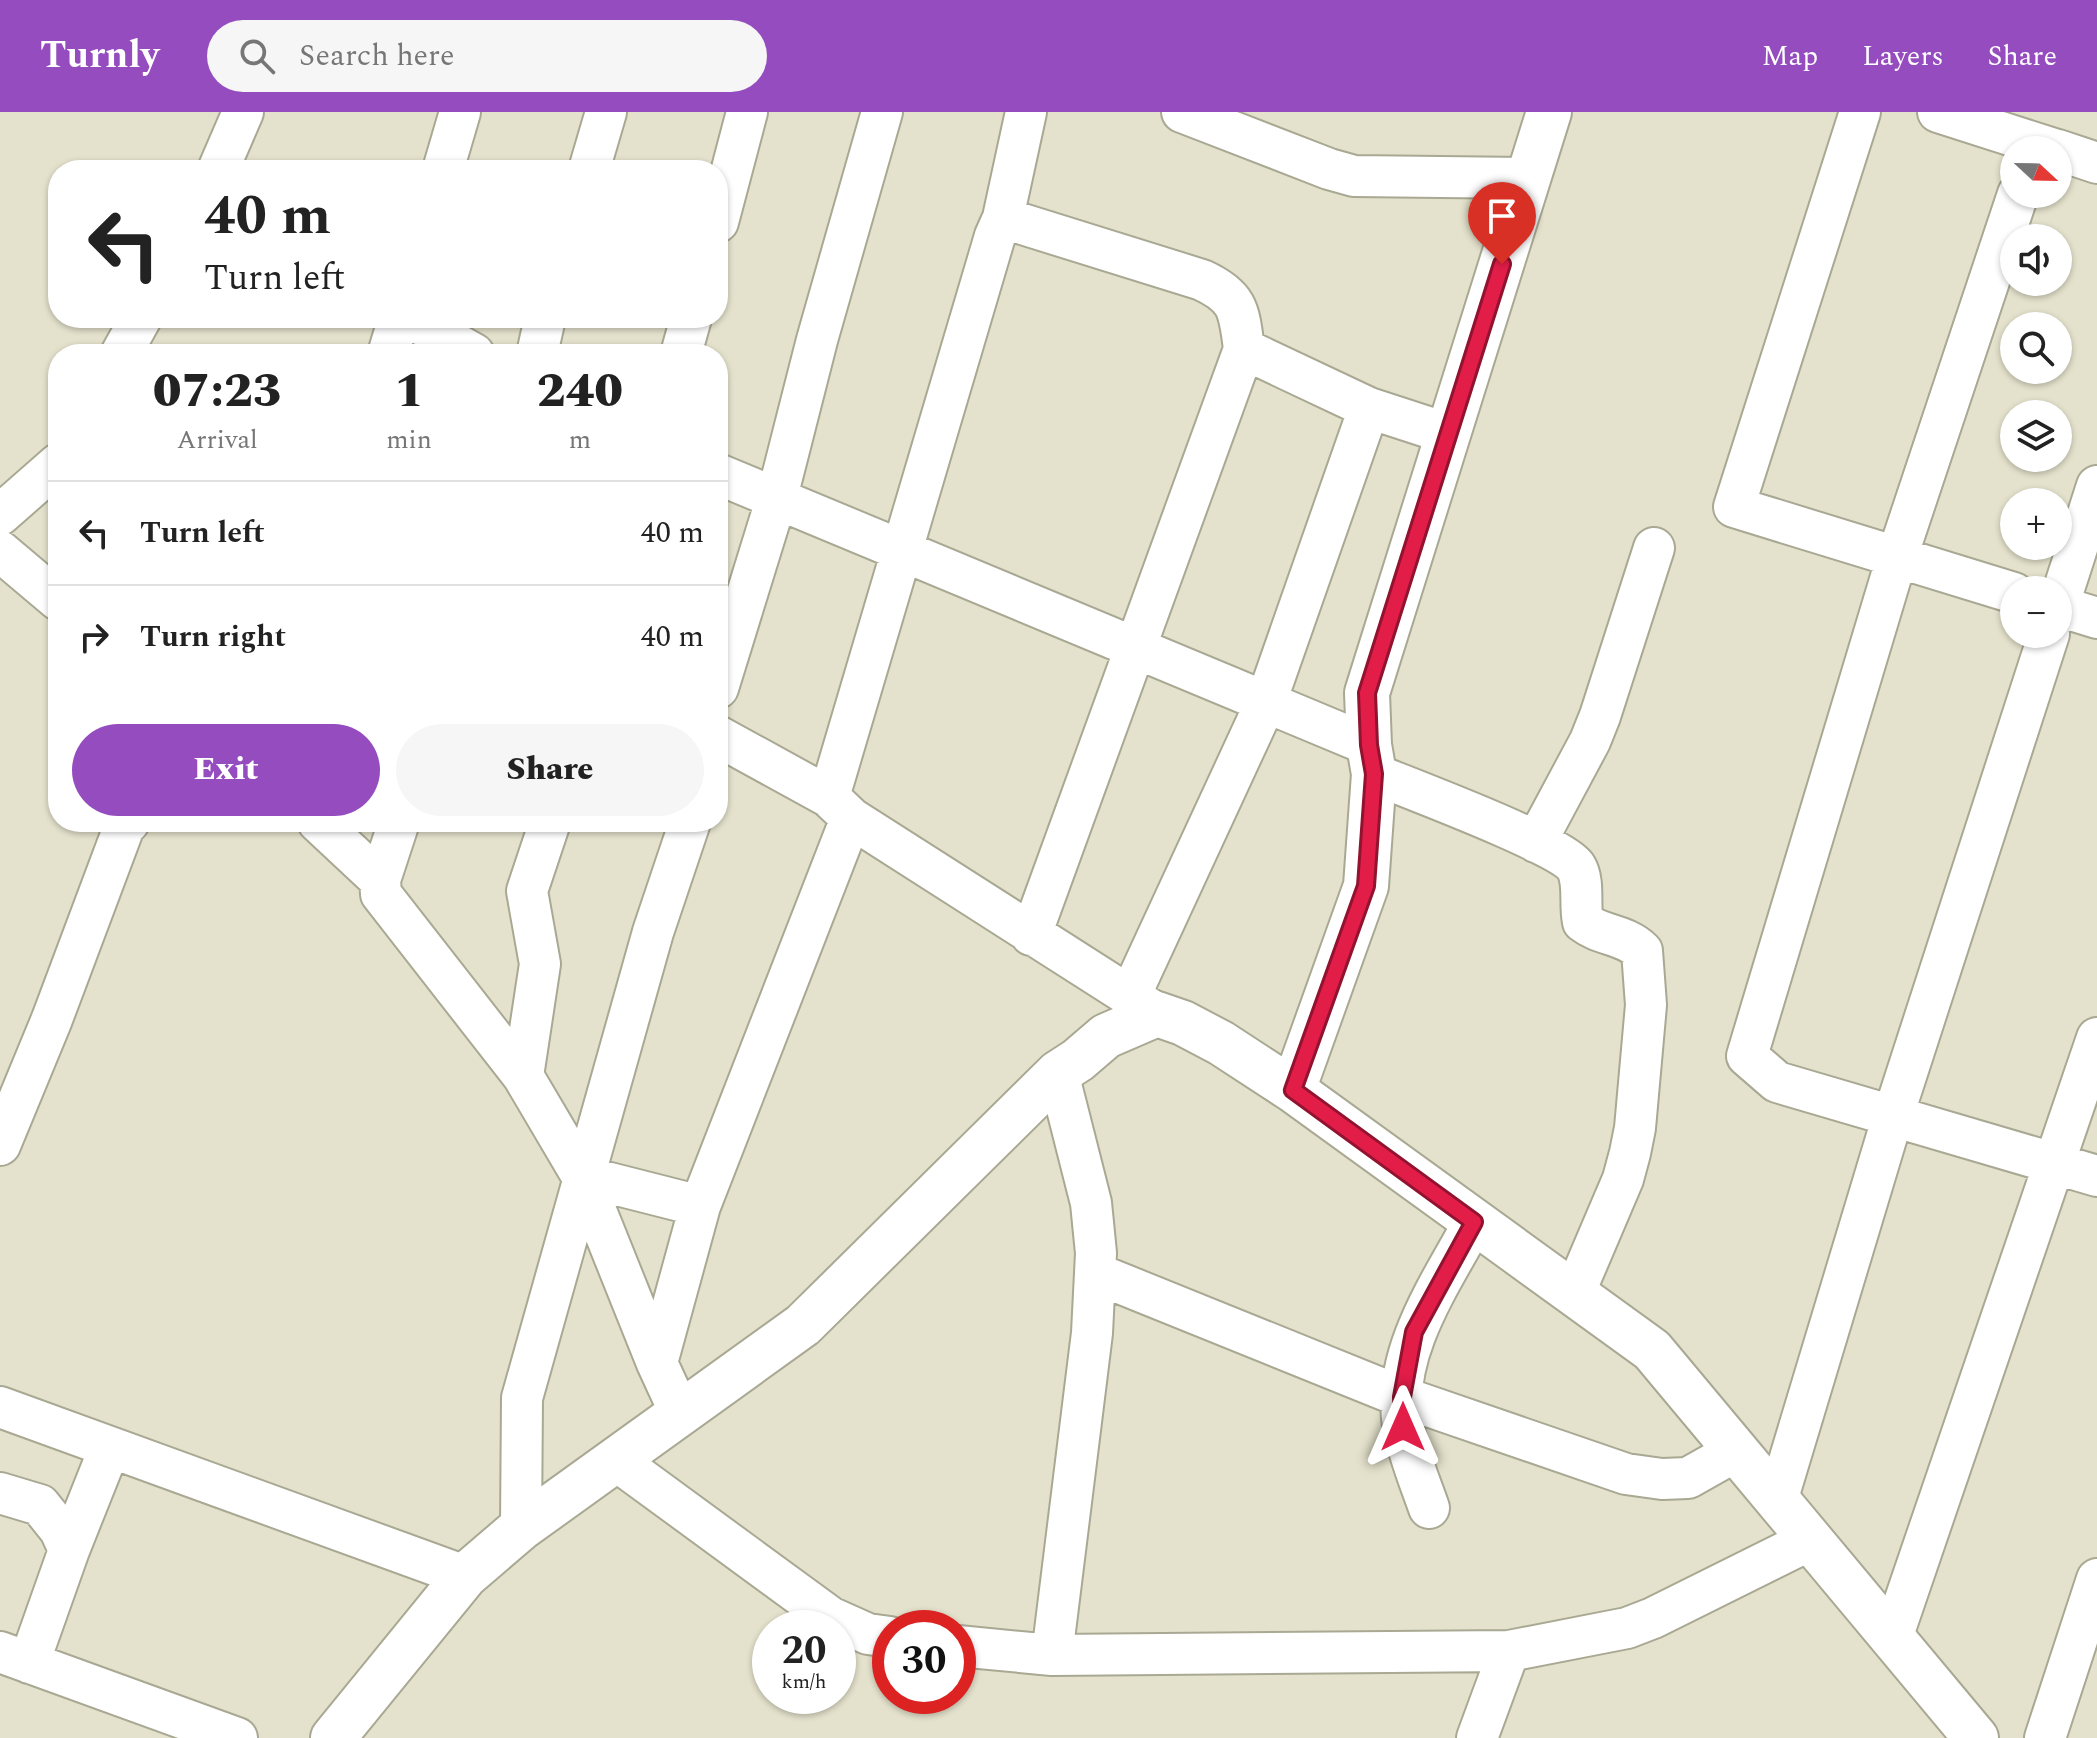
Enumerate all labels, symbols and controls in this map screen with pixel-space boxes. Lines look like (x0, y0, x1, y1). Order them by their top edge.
search box (207, 20, 767, 92)
text: Turnly (40, 27, 159, 85)
text: Search here (299, 33, 455, 79)
icon: search (235, 34, 279, 78)
text: Map (1762, 35, 1818, 78)
text: Layers (1862, 35, 1944, 78)
text: Share (1988, 35, 2057, 78)
north arrow (2000, 136, 2072, 208)
map controls (2000, 136, 2072, 648)
text: 40 m (204, 174, 331, 259)
pin (1468, 182, 1536, 264)
icon: left (72, 192, 176, 296)
icon: arrive (1480, 194, 1524, 238)
button: sound (2000, 224, 2072, 296)
text: Turn left (204, 251, 345, 306)
button: search (2000, 312, 2072, 384)
text: 07:23 (153, 355, 282, 428)
text: 1 (395, 355, 424, 428)
text: 240 (537, 355, 623, 428)
button: layers (2000, 400, 2072, 472)
text: Arrival (177, 420, 258, 460)
text: min (386, 420, 432, 460)
text: m (569, 420, 591, 460)
button: + (2000, 488, 2072, 560)
text: Turn left (140, 510, 265, 556)
text: 40 m (641, 510, 704, 556)
icon: left (72, 511, 116, 555)
button: − (2000, 576, 2072, 648)
text: Turn right (140, 614, 286, 660)
text: 40 m (641, 614, 704, 660)
icon: right (72, 615, 116, 659)
button: Exit (72, 724, 380, 816)
button: Share (396, 724, 704, 816)
position arrow (1361, 1385, 1445, 1469)
speed limit sign: 30 (872, 1610, 976, 1714)
text: 20 (782, 1621, 826, 1682)
text: km/h (782, 1667, 827, 1697)

